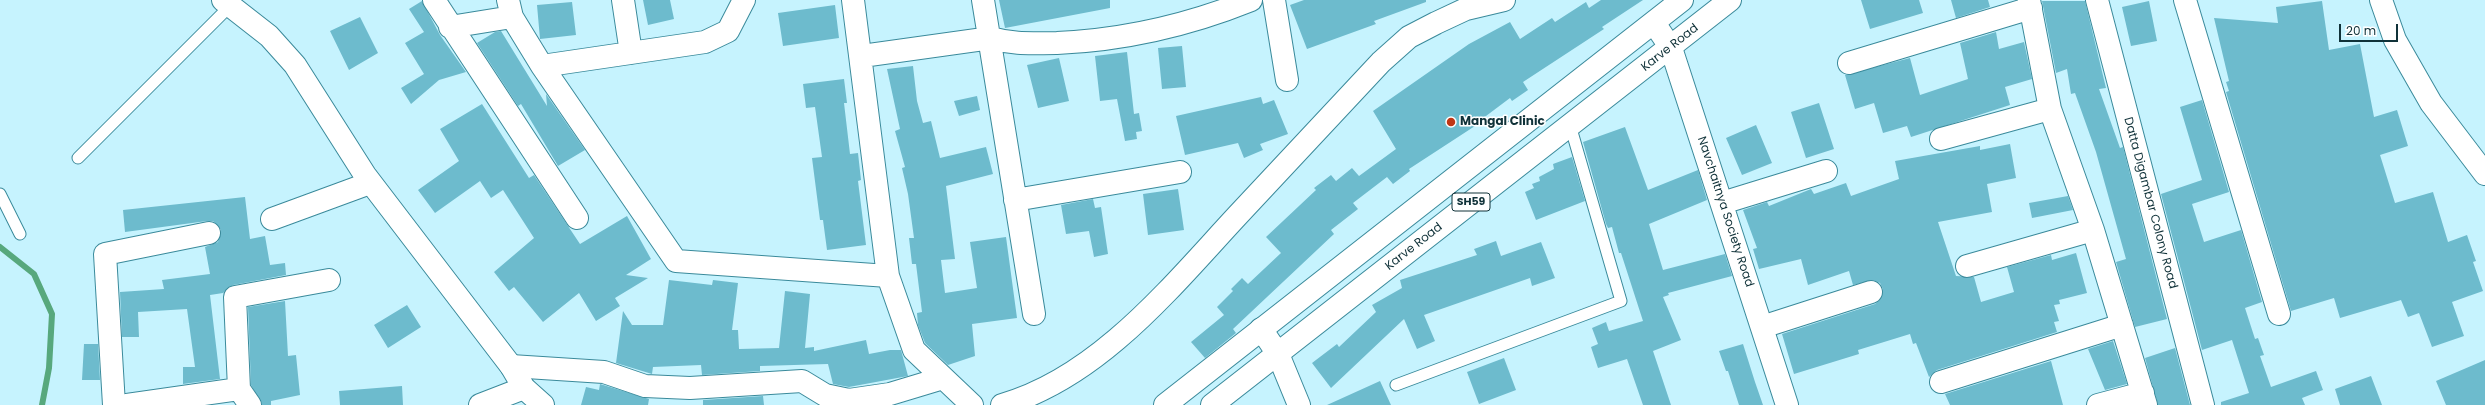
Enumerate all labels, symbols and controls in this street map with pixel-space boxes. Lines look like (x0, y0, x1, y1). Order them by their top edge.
scale bar (2341, 16, 2400, 42)
street label: Karve Road (1639, 21, 1701, 75)
text: 20 m (2346, 22, 2376, 39)
place label: Mangal Clinic (1460, 115, 1545, 129)
marker: Mangal Clinic (1445, 116, 1457, 128)
street label: Datta Digambar Colony Road (2120, 116, 2180, 290)
street label: Navchaitnya Society Road (1694, 135, 1756, 289)
road number: SH59 (1452, 193, 1490, 211)
street label: Karve Road (1383, 220, 1445, 274)

